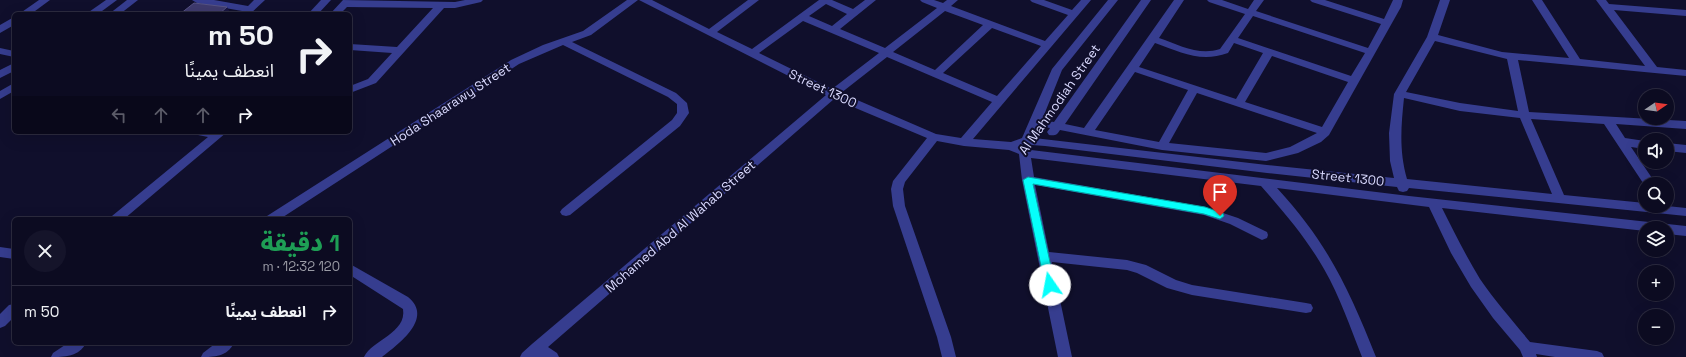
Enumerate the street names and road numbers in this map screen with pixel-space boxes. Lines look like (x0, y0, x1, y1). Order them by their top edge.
street label: Al Mahmodiah Street (1015, 41, 1104, 158)
street label: Hoda Shaarawy Street (387, 59, 514, 150)
street label: Street 1300 (786, 65, 859, 112)
street label: Mohamed Abd Al Wahab Street (602, 156, 759, 296)
street label: Street 1300 (1311, 165, 1385, 190)

